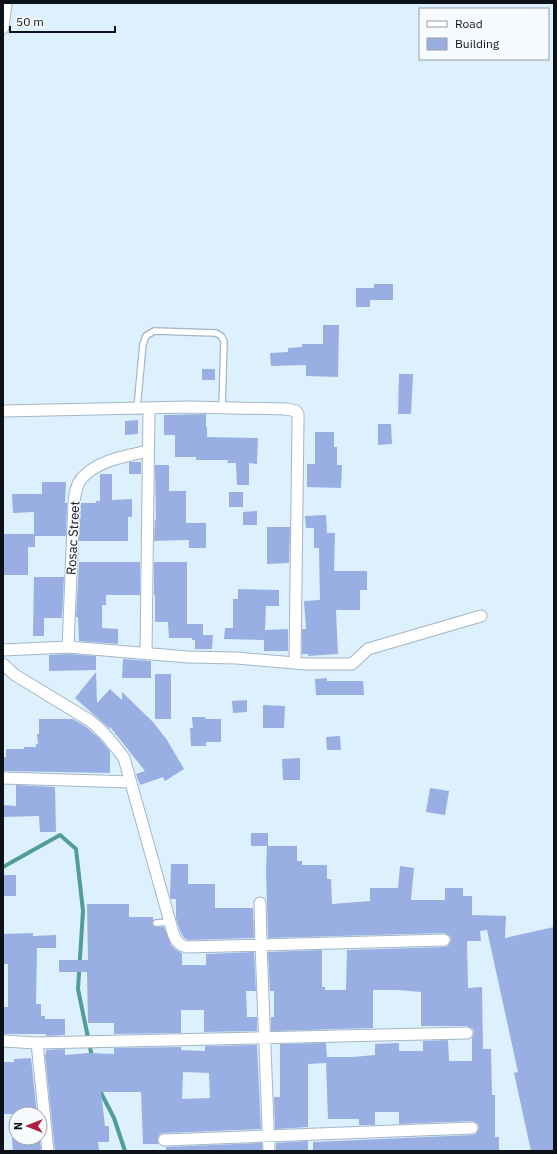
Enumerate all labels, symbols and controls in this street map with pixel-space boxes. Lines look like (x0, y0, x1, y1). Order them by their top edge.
scale bar (10, 8, 115, 34)
legend (419, 8, 549, 60)
text: 50 m (16, 14, 44, 29)
text: Road (455, 16, 483, 31)
text: Building (455, 36, 500, 51)
street label: Rosac Street (63, 501, 83, 575)
north arrow (8, 1106, 48, 1146)
text: N (11, 1122, 25, 1130)

